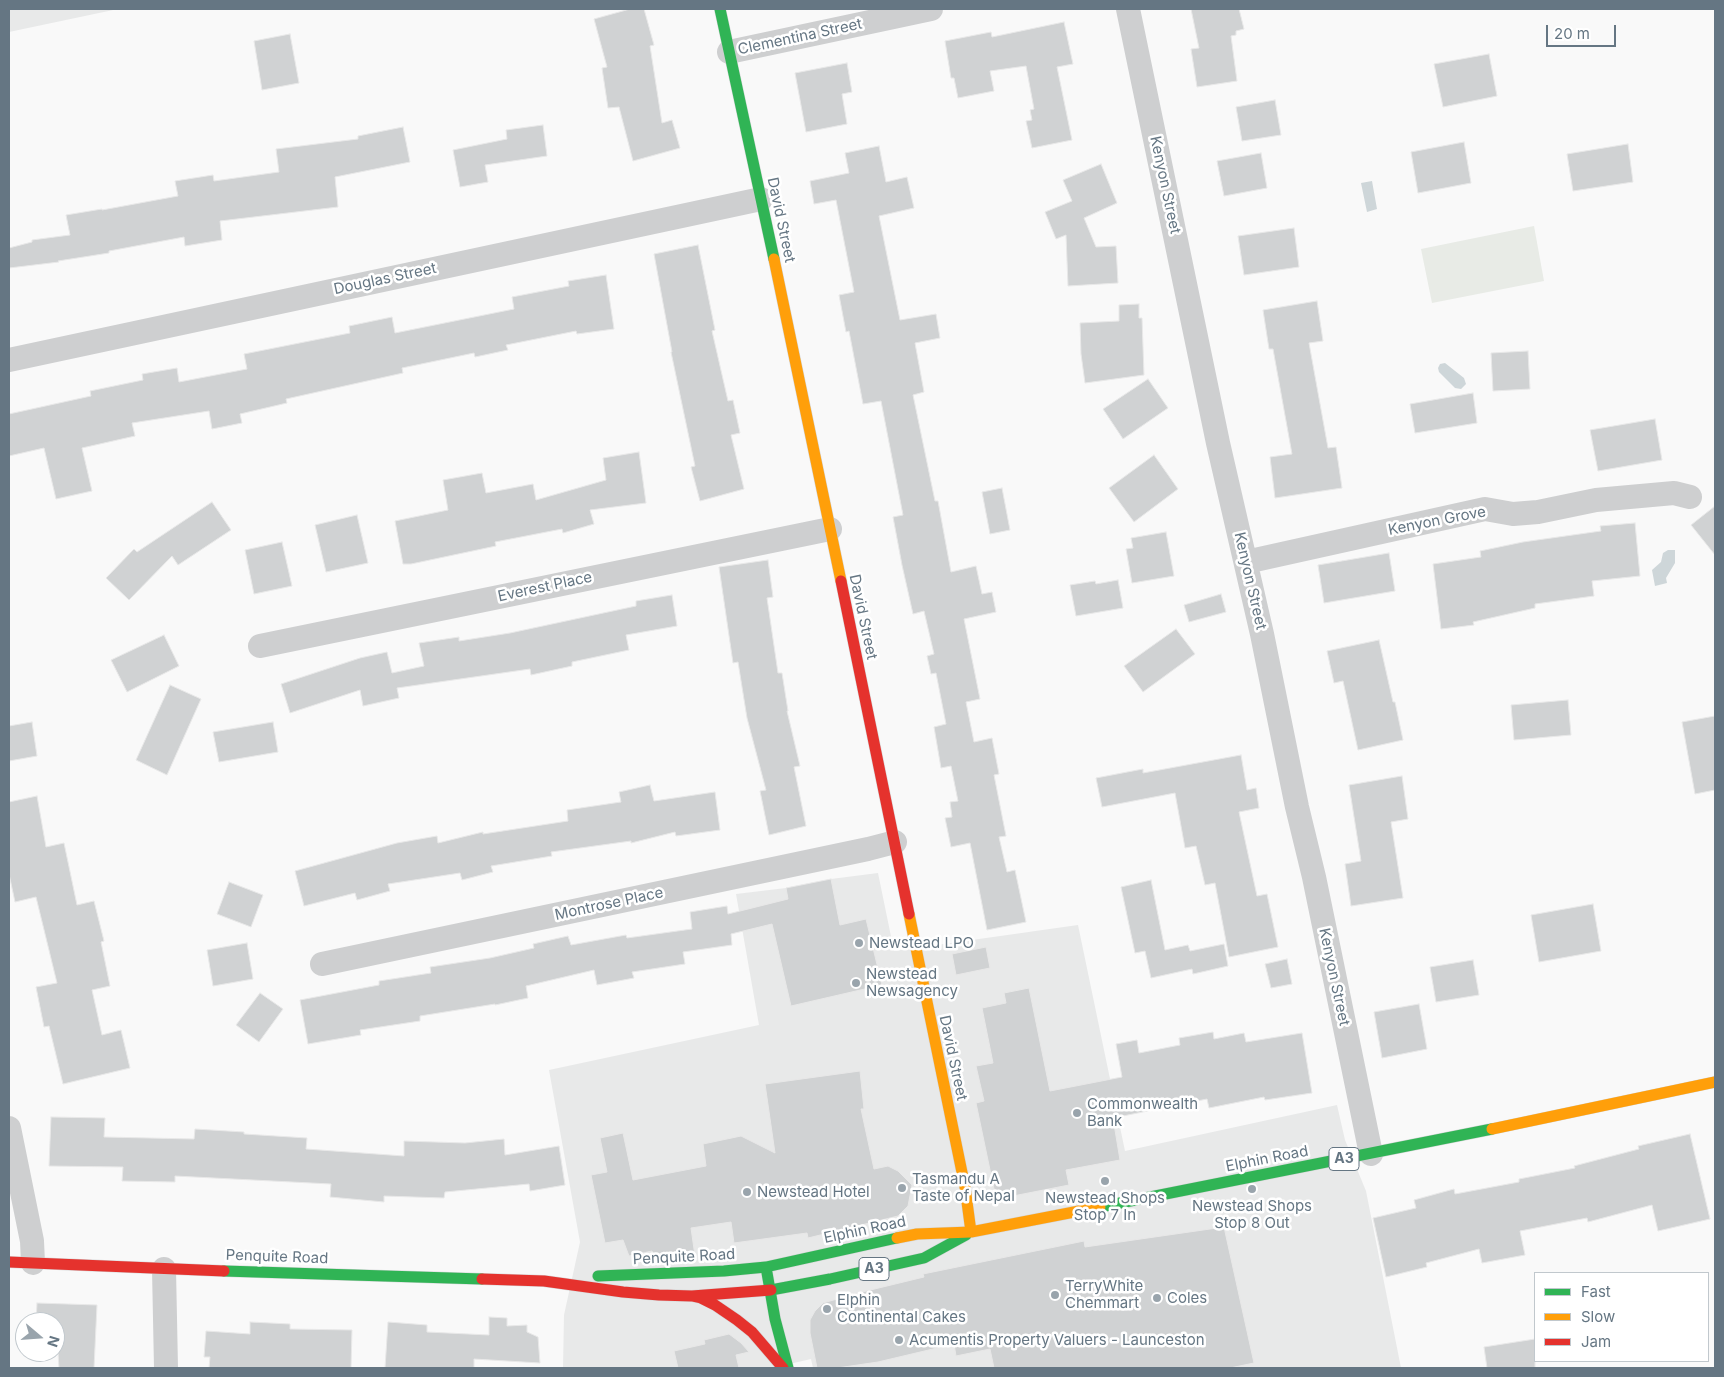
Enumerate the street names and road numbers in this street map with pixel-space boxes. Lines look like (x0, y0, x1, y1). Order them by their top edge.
street label: Clementina Street (736, 15, 864, 59)
street label: Kenyon Street (1146, 135, 1184, 235)
street label: David Street (763, 176, 799, 264)
street label: Douglas Street (332, 259, 438, 299)
street label: Kenyon Grove (1387, 503, 1487, 539)
street label: Kenyon Street (1230, 531, 1270, 631)
street label: Everest Place (496, 568, 594, 606)
street label: David Street (845, 573, 881, 661)
street label: Montrose Place (553, 884, 665, 924)
street label: Kenyon Street (1315, 927, 1353, 1027)
street label: David Street (935, 1014, 971, 1102)
street label: Elphin Road (1224, 1142, 1310, 1176)
road number: A3 (1329, 1148, 1359, 1170)
street label: Elphin Road (822, 1213, 908, 1247)
street label: Penquite Road (632, 1245, 736, 1269)
street label: Penquite Road (225, 1246, 329, 1268)
road number: A3 (859, 1258, 889, 1280)

